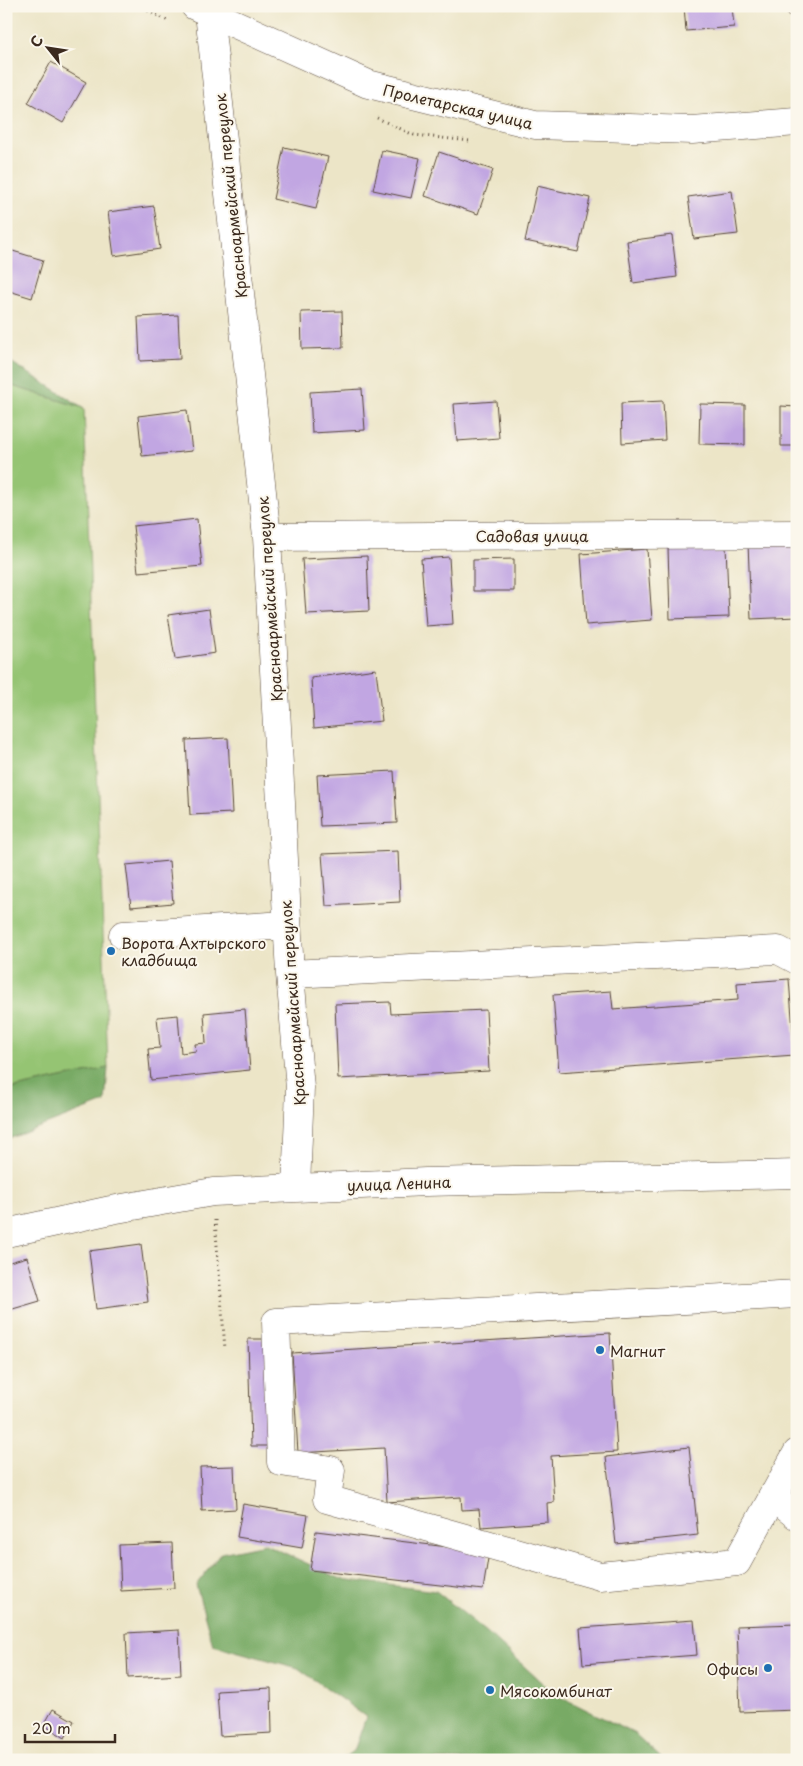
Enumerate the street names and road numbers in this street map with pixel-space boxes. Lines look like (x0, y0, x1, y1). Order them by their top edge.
street label: Пролетарская улица (381, 78, 536, 135)
street label: Красноармейский переулок (208, 93, 252, 299)
street label: Красноармейский переулок (250, 496, 288, 702)
street label: Садовая улица (476, 524, 589, 547)
street label: Красноармейский переулок (273, 900, 311, 1106)
street label: улица Ленина (347, 1170, 452, 1196)

